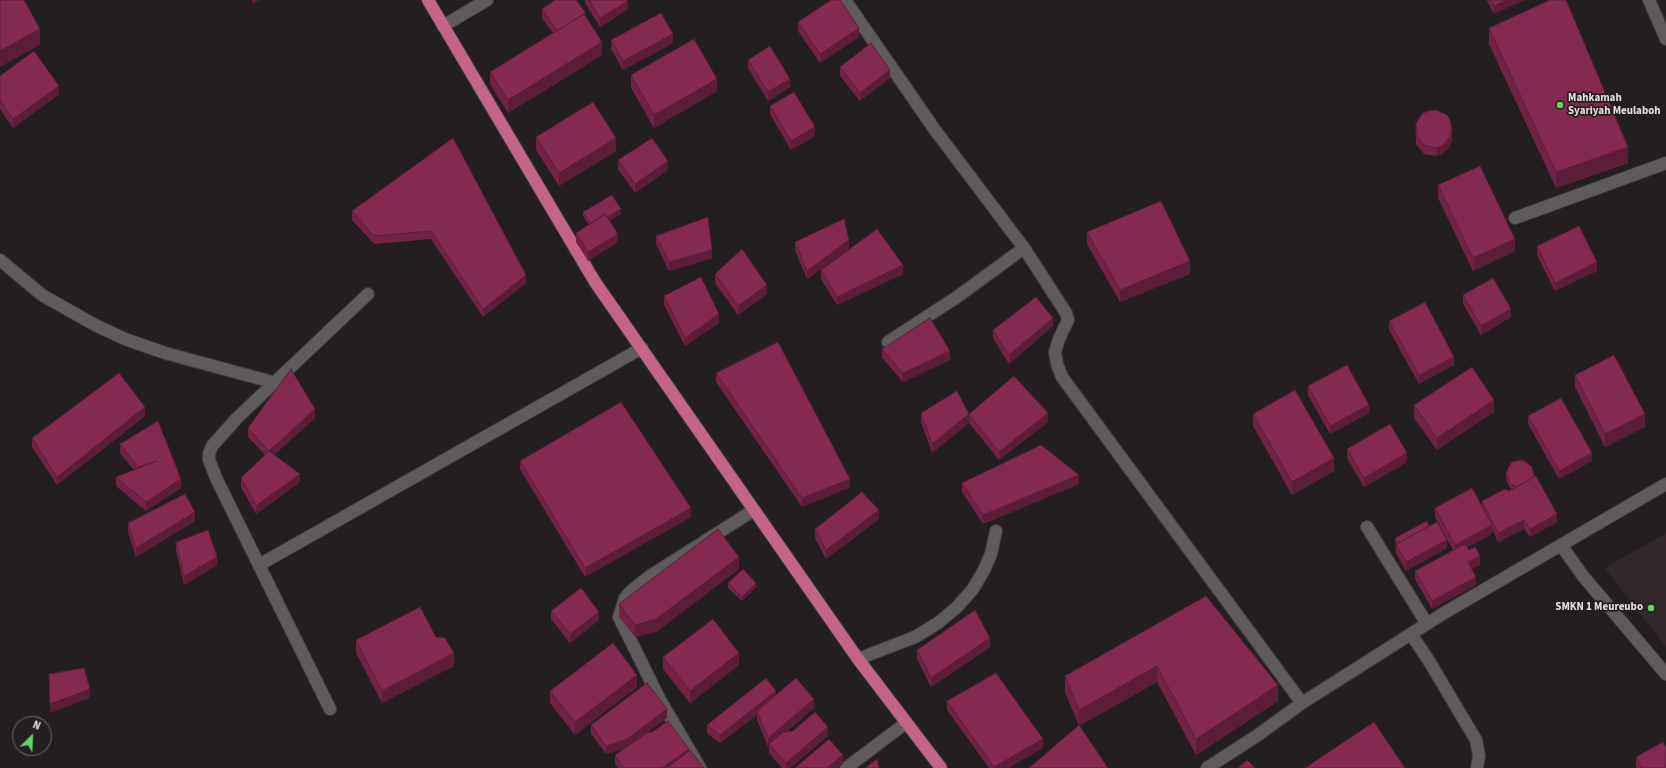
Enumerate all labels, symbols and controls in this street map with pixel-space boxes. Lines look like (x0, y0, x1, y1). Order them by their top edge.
place label: Mahkamah Syariyah Meulaboh (1568, 92, 1661, 118)
marker: Mahkamah Syariyah Meulaboh (1555, 100, 1565, 110)
place label: SMKN 1 Meureubo (1555, 601, 1643, 615)
marker: SMKN 1 Meureubo (1646, 603, 1656, 613)
north arrow (12, 716, 52, 756)
text: N (30, 717, 43, 734)

